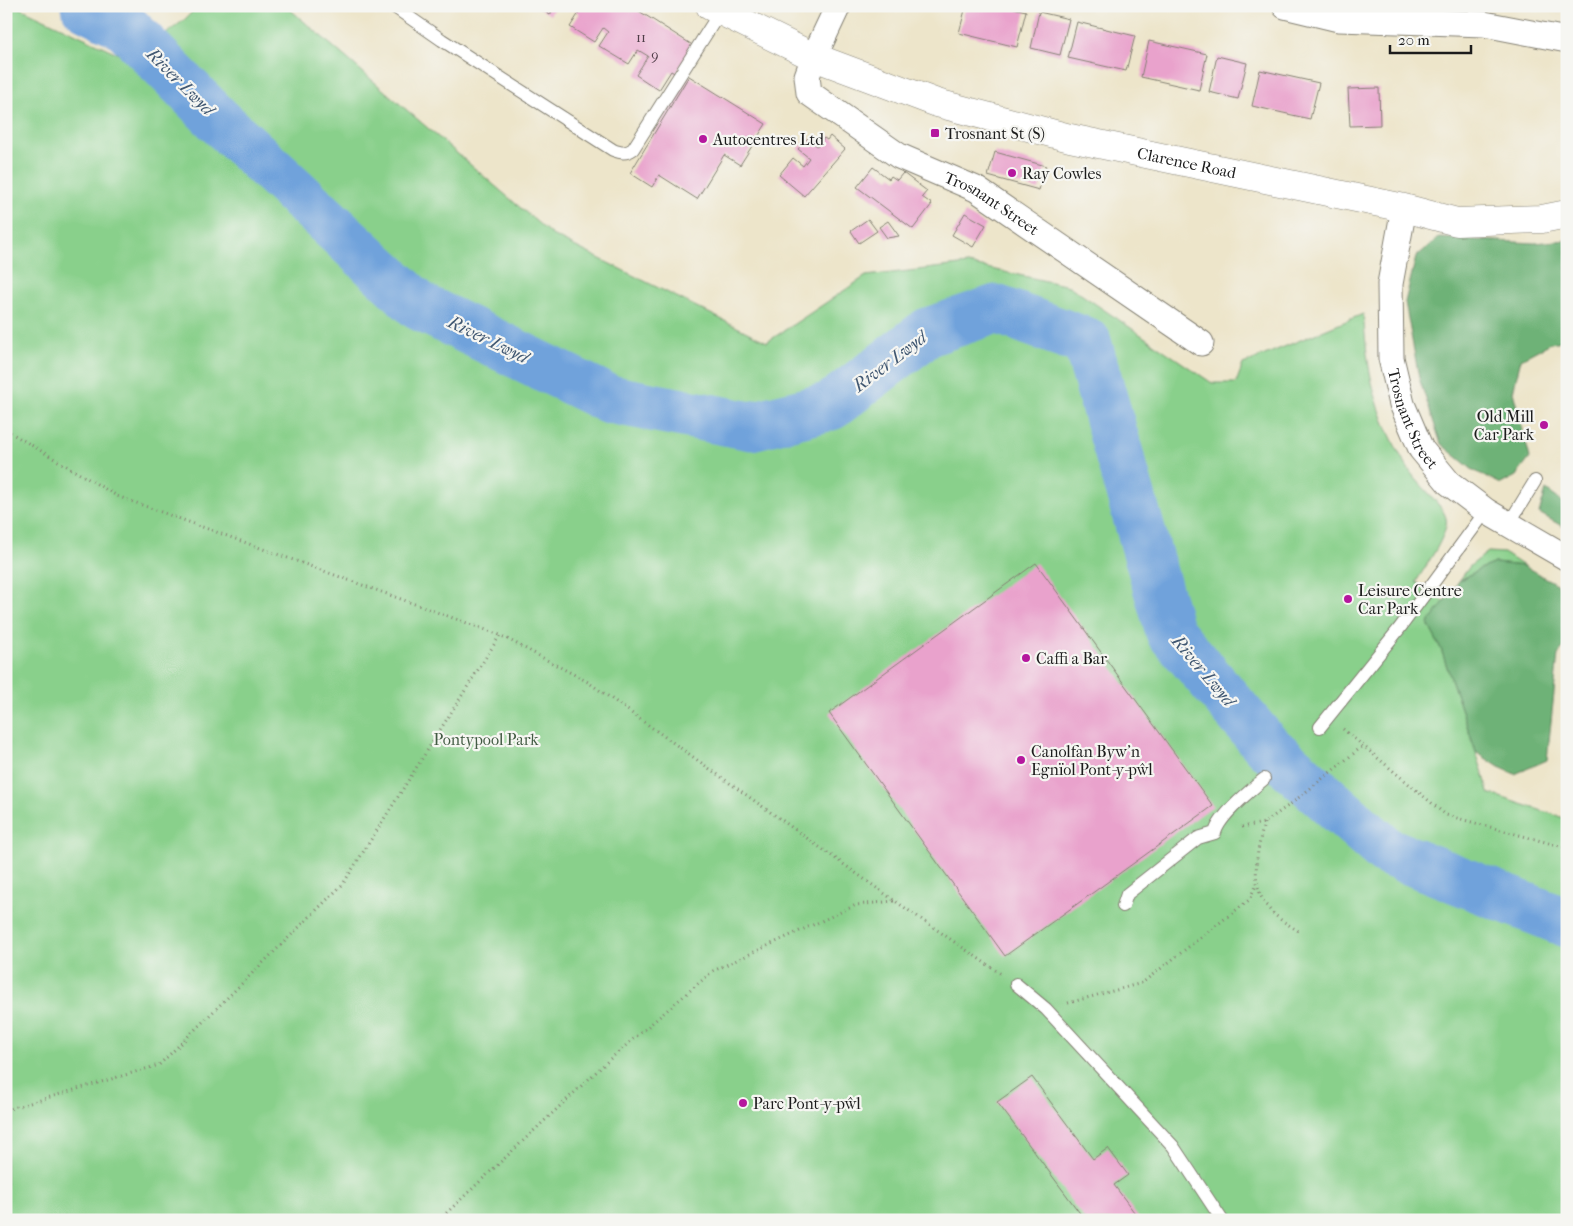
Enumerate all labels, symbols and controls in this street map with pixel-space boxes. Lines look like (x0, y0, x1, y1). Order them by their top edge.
scale bar (1390, 22, 1472, 54)
house number: 11 (636, 29, 646, 46)
text: 20 m (1398, 31, 1430, 49)
water label: River Lwyd (141, 43, 220, 122)
house number: 9 (651, 47, 659, 64)
place label: Trosnant St (S) (945, 124, 1045, 143)
marker: Trosnant St (S) (929, 127, 941, 139)
place label: Autocentres Ltd (712, 130, 824, 149)
marker: Autocentres Ltd (697, 133, 709, 145)
street label: Clarence Road (1136, 143, 1238, 182)
place label: Ray Cowles (1022, 164, 1102, 183)
street label: Trosnant Street (942, 167, 1043, 239)
marker: Ray Cowles (1006, 167, 1018, 179)
water label: River Lwyd (444, 311, 534, 370)
water label: River Lwyd (848, 326, 933, 397)
street label: Trosnant Street (1384, 366, 1443, 473)
place label: Old Mill Car Park (1474, 407, 1535, 444)
marker: Old Mill Car Park (1538, 419, 1550, 431)
place label: Leisure Centre Car Park (1358, 581, 1462, 618)
marker: Leisure Centre Car Park (1342, 593, 1354, 605)
water label: River Lwyd (1167, 630, 1241, 713)
place label: Caffi a Bar (1036, 649, 1107, 668)
marker: Caffi a Bar (1020, 652, 1032, 664)
park label: Pontypool Park (433, 730, 539, 749)
place label: Canolfan Byw'n Egnïol Pont-y-pŵl (1031, 742, 1153, 779)
marker: Canolfan Byw'n Egnïol Pont-y-pŵl (1015, 754, 1027, 766)
place label: Parc Pont-y-pŵl (753, 1094, 861, 1113)
marker: Parc Pont-y-pŵl (737, 1097, 749, 1109)

